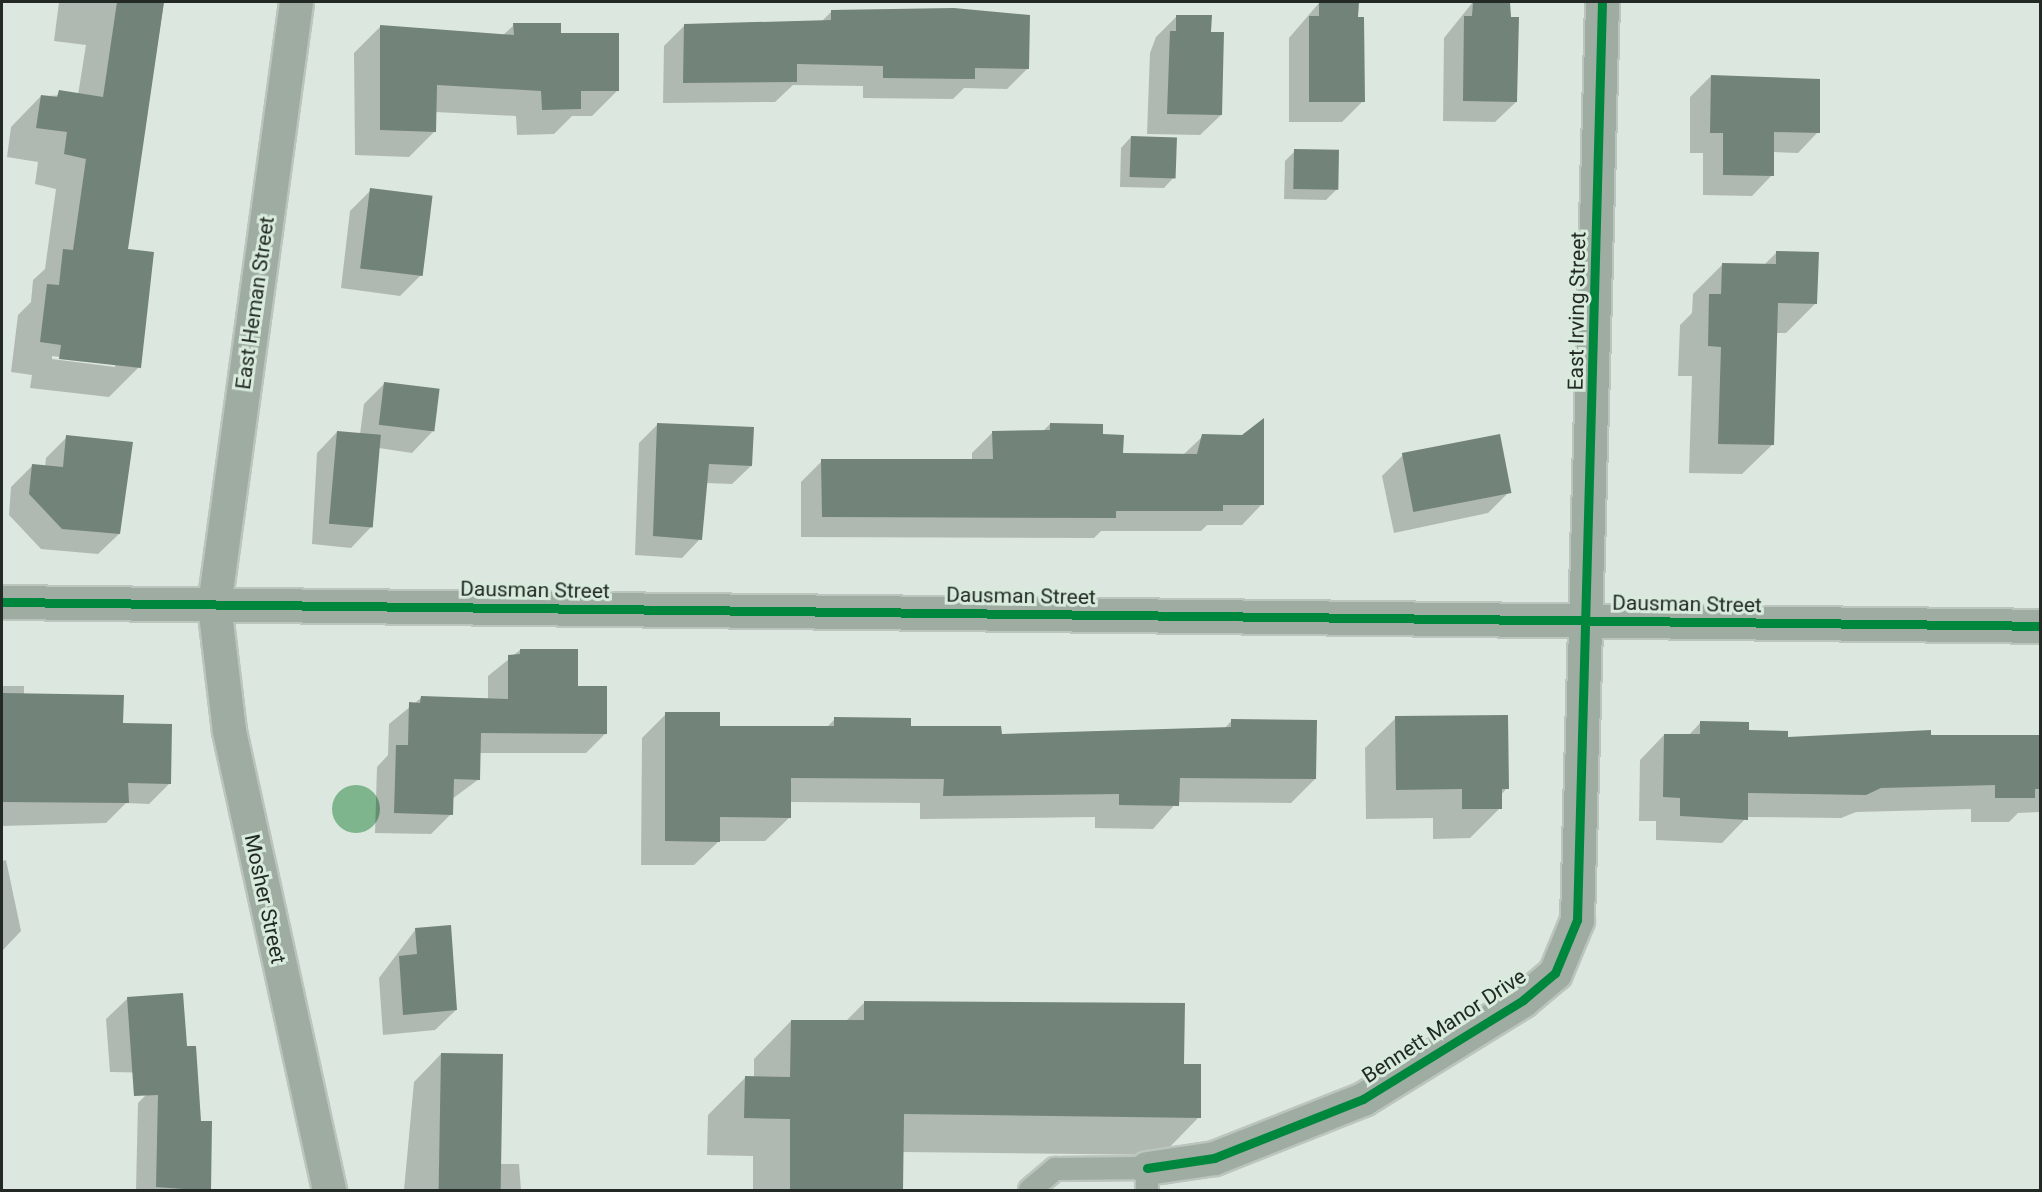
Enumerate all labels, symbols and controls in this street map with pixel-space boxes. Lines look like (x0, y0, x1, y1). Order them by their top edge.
street label: East Heman Street (230, 215, 280, 391)
street label: East Irving Street (1563, 232, 1591, 390)
street label: Dausman Street (460, 576, 610, 604)
street label: Dausman Street (946, 582, 1096, 610)
street label: Dausman Street (1612, 590, 1762, 618)
street label: Mosher Street (239, 832, 291, 966)
street label: Bennett Manor Drive (1357, 964, 1531, 1088)

